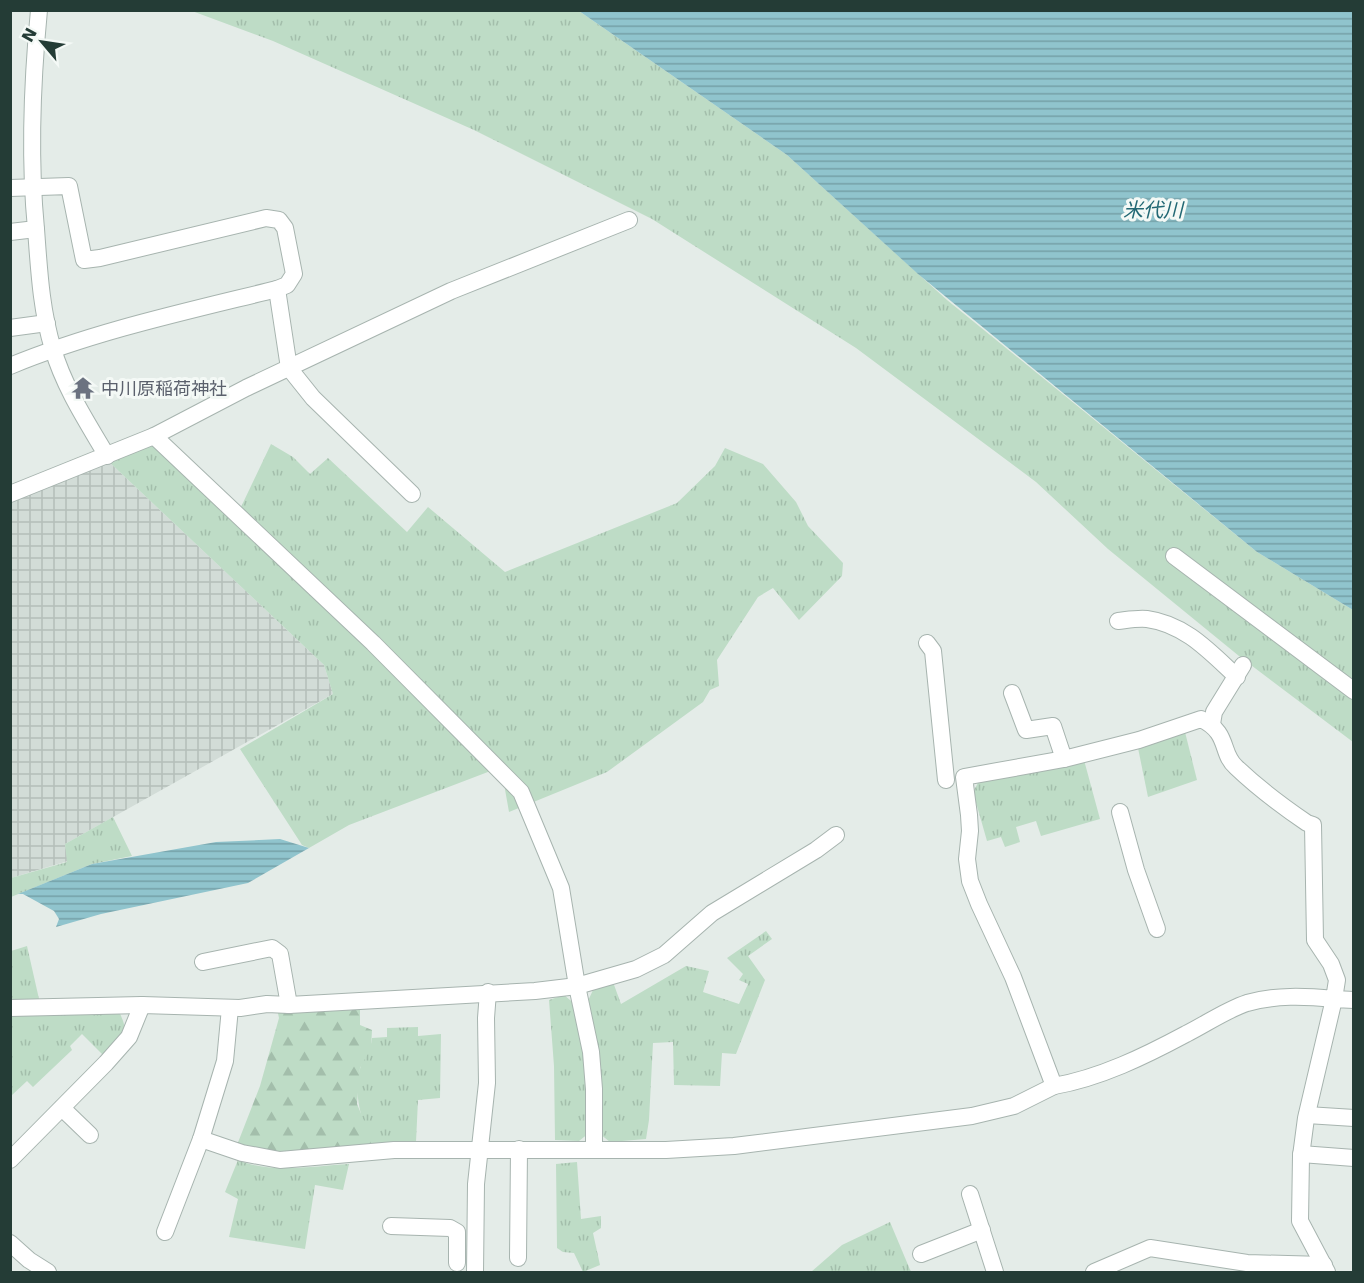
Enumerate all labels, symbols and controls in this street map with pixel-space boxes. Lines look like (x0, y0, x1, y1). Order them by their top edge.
north arrow (12, 12, 72, 72)
text: N (18, 25, 41, 45)
water label: 米代川 (1123, 198, 1185, 222)
temple icon: 中川原稲荷神社 (70, 375, 96, 401)
place label: 中川原稲荷神社 (101, 378, 227, 399)

